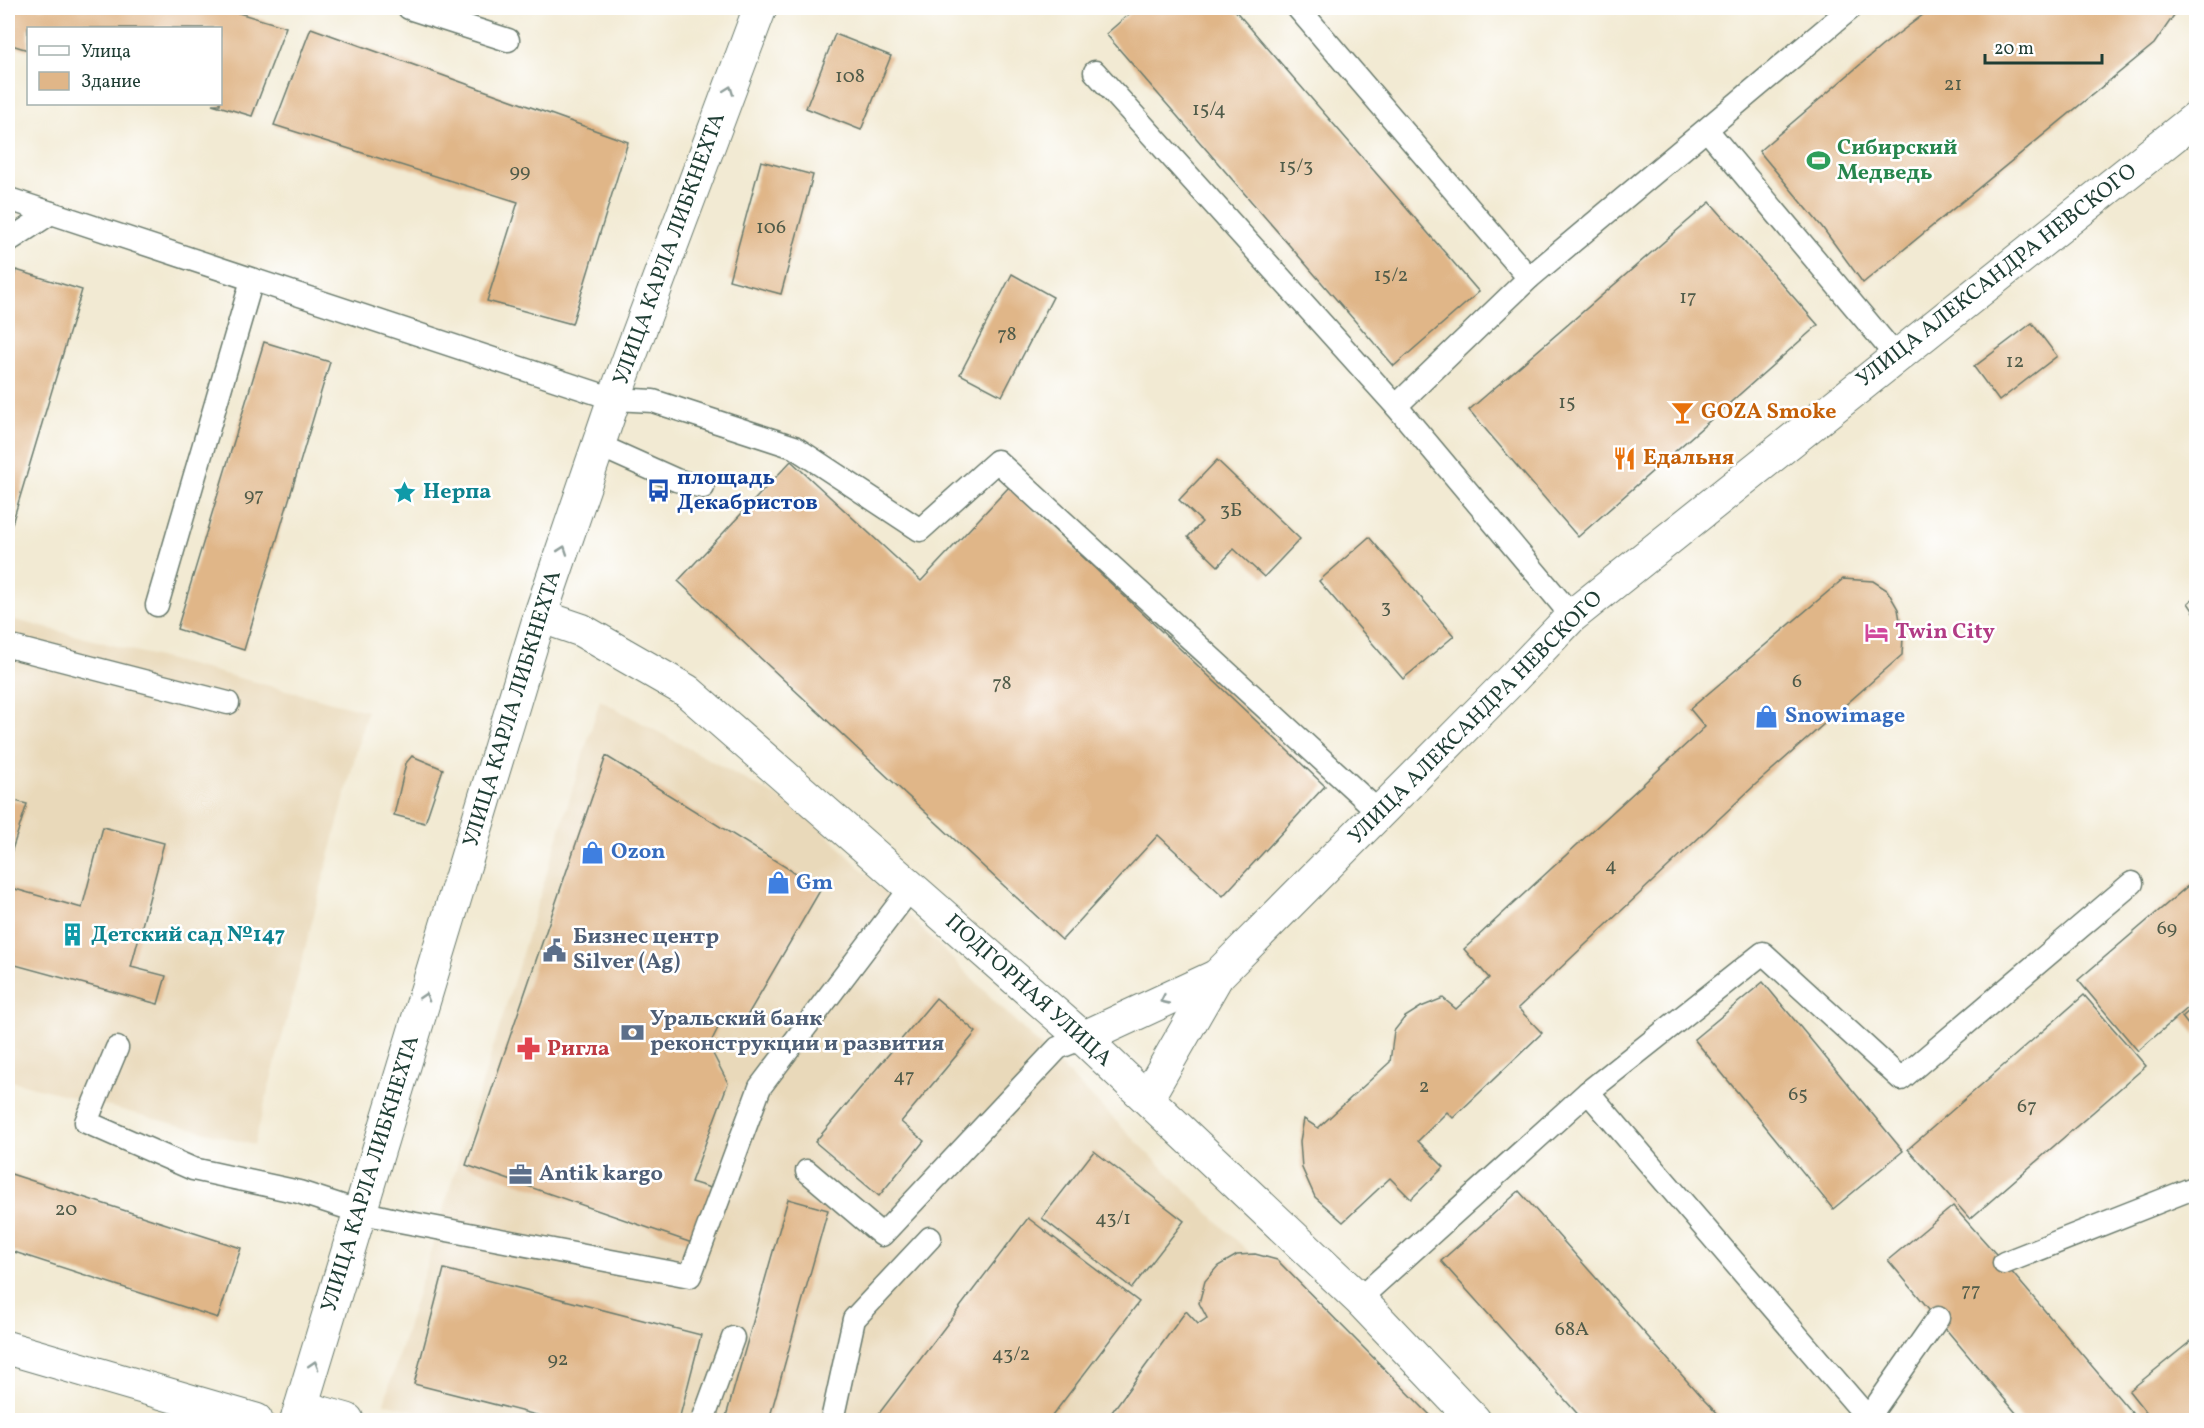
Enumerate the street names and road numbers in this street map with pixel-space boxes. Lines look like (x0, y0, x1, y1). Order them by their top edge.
street label: УЛИЦА КАРЛА ЛИБКНЕХТА (606, 108, 734, 390)
street label: УЛИЦА АЛЕКСАНДРА НЕВСКОГО (1850, 157, 2144, 395)
street label: УЛИЦА КАРЛА ЛИБКНЕХТА (456, 567, 570, 851)
street label: УЛИЦА АЛЕКСАНДРА НЕВСКОГО (1342, 584, 1610, 852)
street label: ПОДГОРНАЯ УЛИЦА (938, 907, 1118, 1075)
street label: УЛИЦА КАРЛА ЛИБКНЕХТА (314, 1032, 428, 1316)

